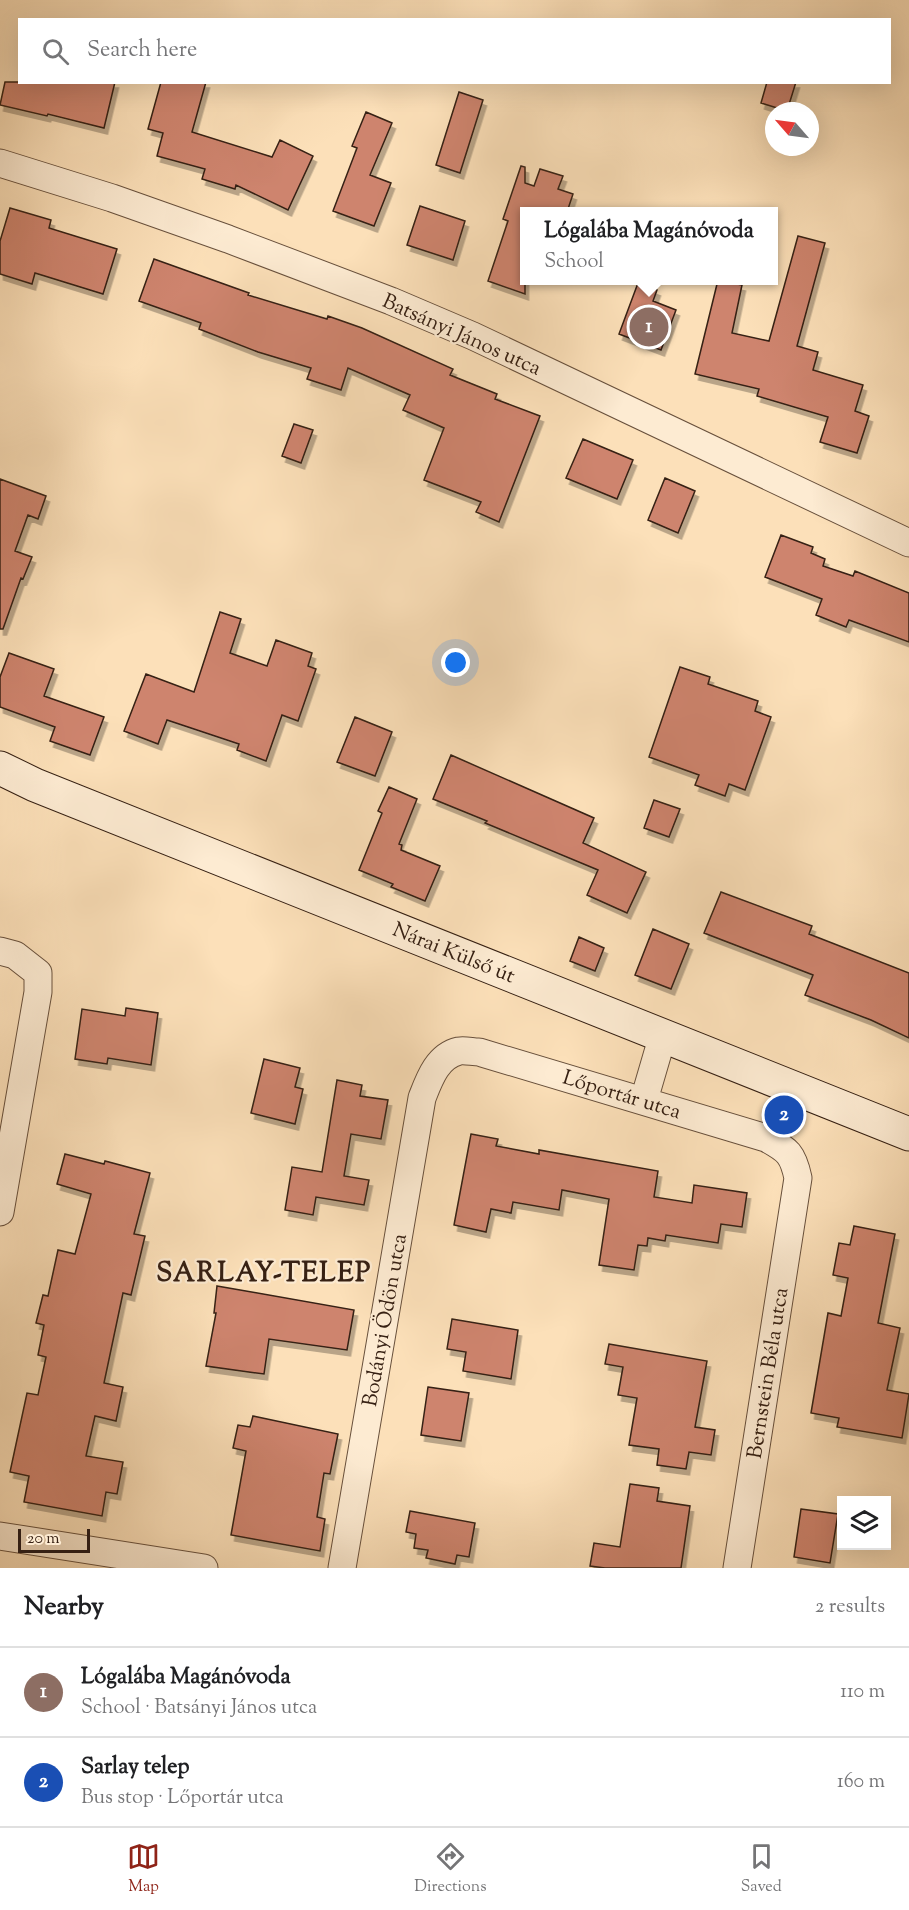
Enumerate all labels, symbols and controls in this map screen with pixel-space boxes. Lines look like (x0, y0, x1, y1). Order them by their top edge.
search box (18, 18, 891, 84)
icon: search (39, 35, 72, 68)
text: Search here (87, 35, 197, 67)
north arrow (765, 102, 819, 156)
popup (520, 207, 778, 285)
text: Lógalába Magánóvoda (544, 216, 754, 248)
text: School (544, 248, 604, 277)
street label: Batsányi János utca (377, 287, 546, 384)
pin: 1 (630, 304, 668, 350)
your location (441, 648, 470, 677)
street label: Nárai Külső út (387, 916, 519, 992)
street label: Lőportár utca (559, 1064, 685, 1128)
pin: 2 (764, 1092, 804, 1138)
street label: Bodányi Ödön utca (356, 1231, 416, 1409)
district label: SARLAY-TELEP (156, 1255, 372, 1294)
street label: Bernstein Béla utca (741, 1285, 797, 1461)
map controls (837, 1496, 891, 1550)
button: layers (837, 1496, 891, 1550)
scale bar (18, 1526, 90, 1554)
text: 20 m (27, 1528, 60, 1551)
text: Nearby (24, 1589, 104, 1626)
text: 2 results (815, 1593, 885, 1622)
text: Lógalába Magánóvoda (81, 1662, 291, 1694)
text: 1 (40, 1678, 47, 1707)
text: 110 m (840, 1678, 885, 1707)
text: School · Batsányi János utca (81, 1694, 317, 1723)
text: Sarlay telep (81, 1752, 190, 1784)
text: 2 (39, 1768, 48, 1797)
text: 160 m (837, 1768, 885, 1797)
text: Bus stop · Lőportár utca (81, 1784, 284, 1813)
tab: Map (127, 1840, 160, 1899)
tab: Directions (414, 1840, 487, 1899)
tab: Saved (741, 1840, 782, 1899)

